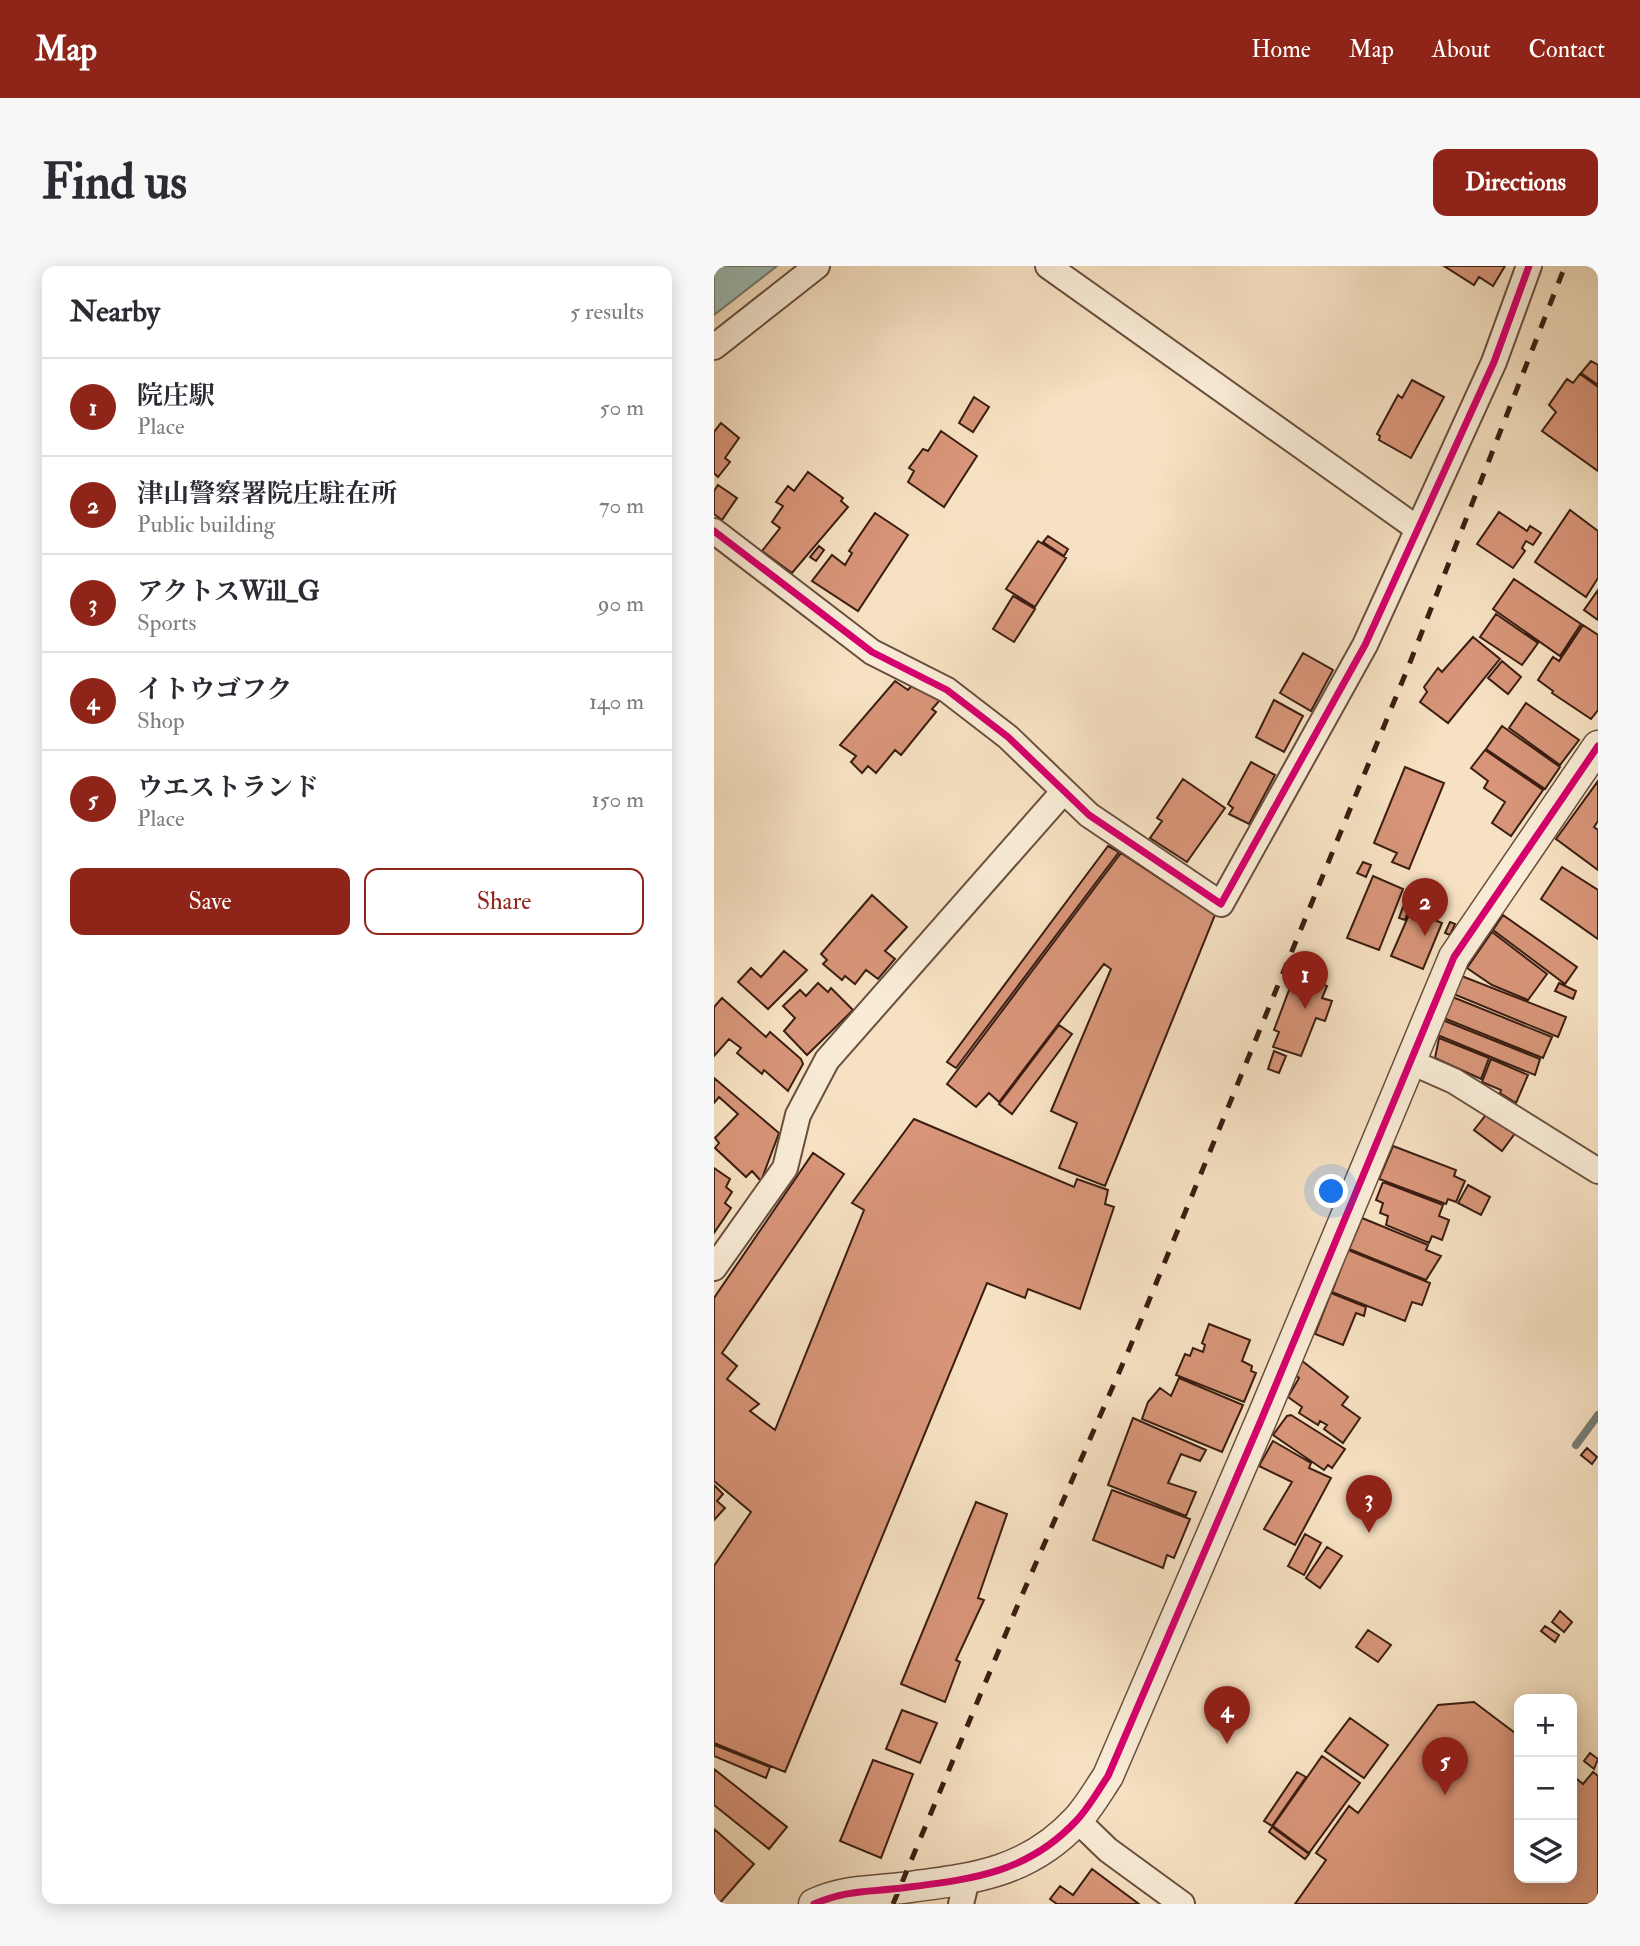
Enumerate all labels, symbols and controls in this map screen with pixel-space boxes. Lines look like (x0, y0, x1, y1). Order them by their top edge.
text: Map (35, 29, 97, 70)
text: Home (1251, 34, 1311, 65)
text: Map (1349, 34, 1394, 65)
text: About (1432, 34, 1491, 65)
text: Contact (1529, 34, 1605, 65)
button: Directions (1433, 149, 1598, 216)
text: Find us (42, 152, 187, 213)
text: Nearby (70, 293, 160, 330)
text: 5 results (570, 297, 644, 326)
text: 院庄駅 (137, 380, 215, 412)
text: 1 (89, 393, 97, 422)
text: 50 m (600, 393, 644, 422)
text: Place (137, 412, 185, 441)
text: 津山警察署院庄駐在所 (137, 478, 397, 510)
text: 2 (87, 491, 99, 520)
text: 70 m (599, 491, 644, 520)
text: Public building (137, 510, 275, 539)
text: アクトスWill_G (137, 576, 320, 608)
text: 3 (89, 589, 97, 618)
text: 90 m (598, 589, 644, 618)
text: Sports (137, 608, 196, 637)
text: イトウゴフク (137, 674, 292, 706)
text: 4 (87, 687, 99, 716)
text: 140 m (589, 687, 644, 716)
text: Shop (137, 706, 185, 735)
text: ウエストランド (137, 772, 319, 804)
text: 5 (88, 785, 98, 814)
text: 150 m (591, 785, 644, 814)
text: Place (137, 804, 185, 833)
button: Save (70, 868, 350, 935)
button: Share (364, 868, 644, 935)
pin: 2 (1402, 878, 1448, 936)
pin: 1 (1282, 951, 1328, 1009)
your location (1314, 1174, 1348, 1208)
pin: 3 (1346, 1475, 1392, 1533)
pin: 4 (1204, 1686, 1250, 1744)
map controls (1514, 1694, 1577, 1883)
button: + (1514, 1694, 1577, 1757)
pin: 5 (1422, 1737, 1468, 1795)
button: − (1514, 1757, 1577, 1820)
button: layers (1514, 1820, 1577, 1883)

